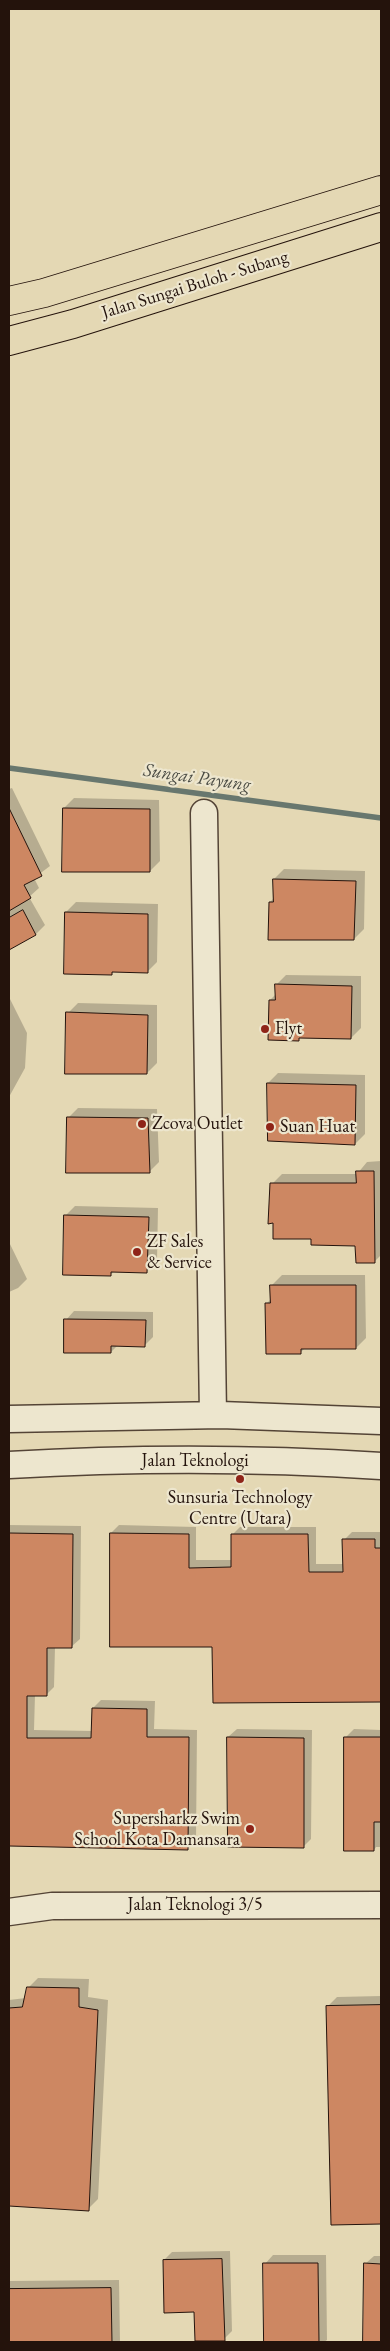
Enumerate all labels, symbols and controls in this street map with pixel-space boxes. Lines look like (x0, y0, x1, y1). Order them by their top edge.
street label: Jalan Sungai Buloh - Subang (99, 246, 291, 324)
water label: Sungai Payung (142, 759, 252, 797)
place label: Flyt (275, 1018, 302, 1040)
marker: Flyt (259, 1023, 271, 1035)
place label: Zcova Outlet (152, 1113, 243, 1135)
place label: Suan Huat (280, 1116, 355, 1138)
marker: Zcova Outlet (136, 1118, 148, 1130)
marker: Suan Huat (264, 1121, 276, 1133)
place label: ZF Sales & Service (147, 1231, 212, 1274)
marker: ZF Sales & Service (131, 1246, 143, 1258)
street label: Jalan Teknologi (141, 1450, 249, 1472)
marker: Sunsuria Technology Centre (Utara) (234, 1473, 246, 1485)
place label: Sunsuria Technology Centre (Utara) (168, 1487, 312, 1530)
place label: Supersharkz Swim School Kota Damansara (74, 1808, 240, 1850)
marker: Supersharkz Swim School Kota Damansara (244, 1823, 256, 1835)
street label: Jalan Teknologi 3/5 (127, 1894, 263, 1916)

